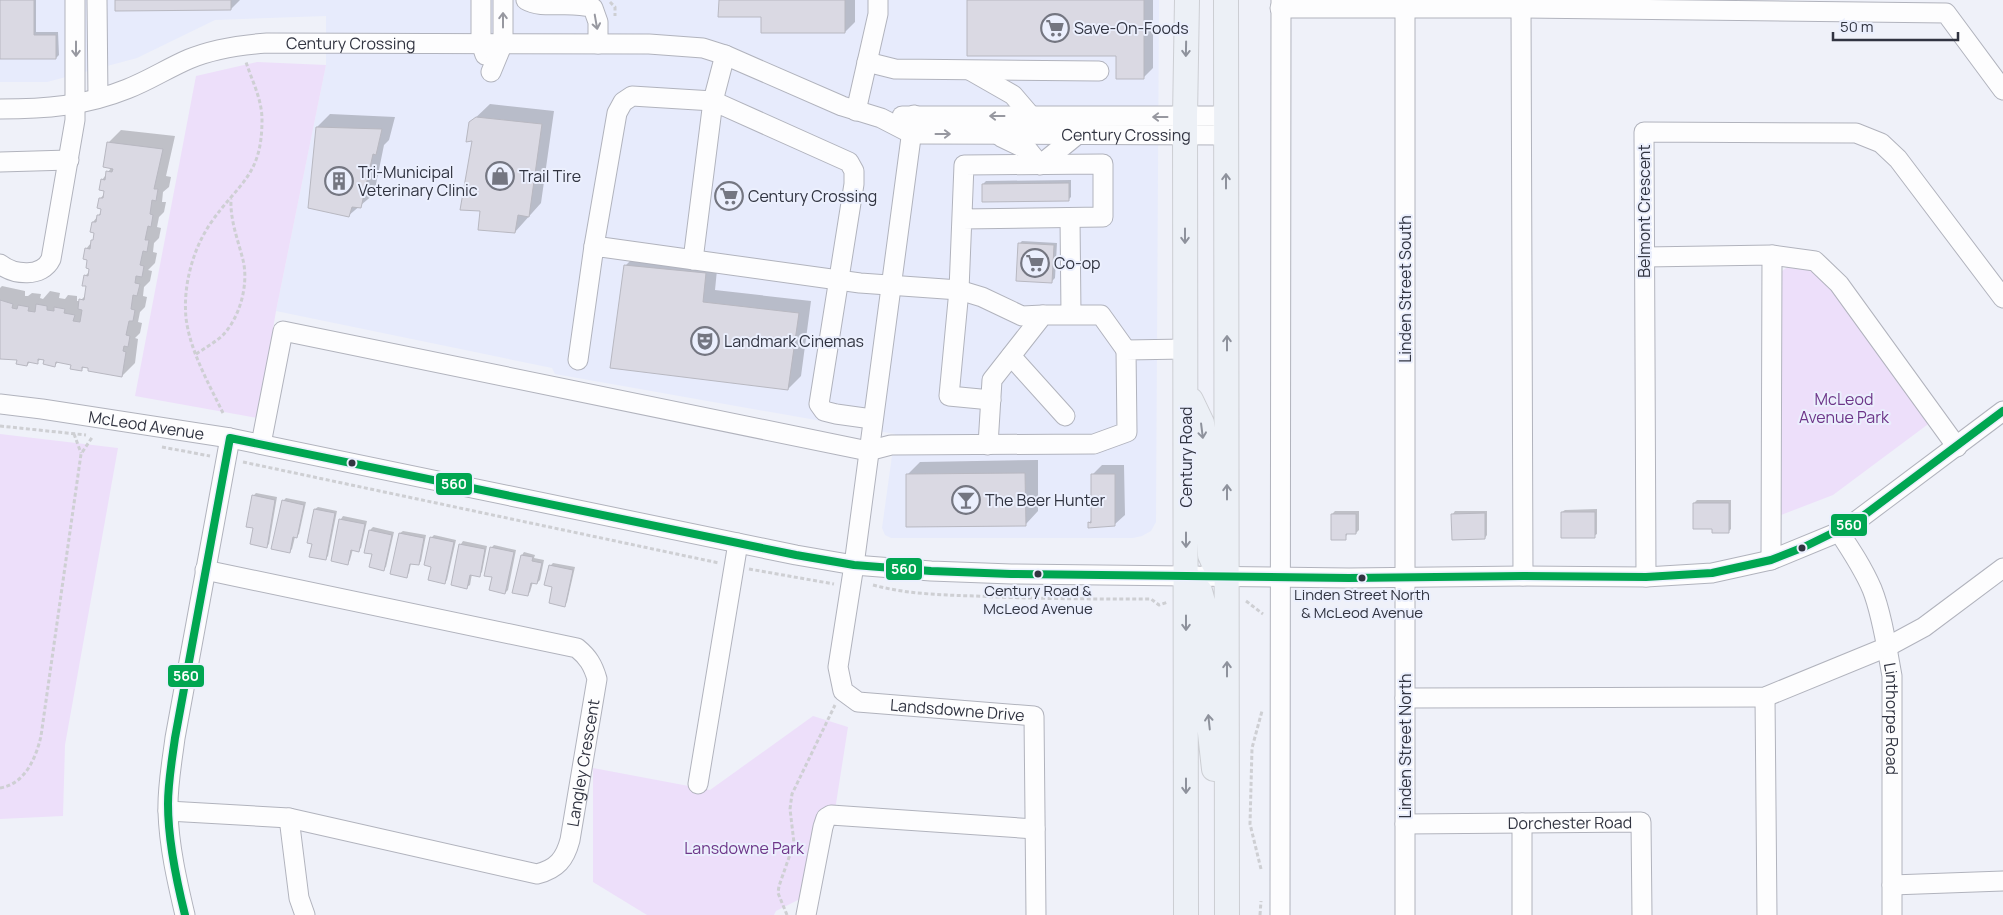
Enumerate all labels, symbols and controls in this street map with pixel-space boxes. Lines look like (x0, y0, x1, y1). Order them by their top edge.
scale bar (1833, 10, 1958, 42)
one-way arrow (498, 12, 508, 28)
one-way arrow (592, 13, 602, 29)
supermarket icon: Save-On-Foods (1040, 13, 1070, 43)
text: 50 m (1840, 16, 1874, 37)
place label: Save-On-Foods (1074, 17, 1189, 39)
street label: Century Crossing (286, 32, 415, 54)
one-way arrow (71, 40, 81, 56)
one-way arrow (1181, 40, 1191, 56)
one-way arrow (989, 111, 1006, 121)
one-way arrow (1152, 112, 1168, 122)
street label: Century Crossing (1061, 123, 1191, 146)
one-way arrow (934, 129, 951, 139)
street label: Belmont Crescent (1633, 144, 1655, 278)
place label: Tri-Municipal Veterinary Clinic (358, 161, 478, 201)
shop icon: Trail Tire (485, 161, 515, 191)
place label: Trail Tire (519, 165, 581, 187)
building icon: Tri-Municipal Veterinary Clinic (324, 166, 354, 196)
one-way arrow (1221, 173, 1231, 190)
supermarket icon: Century Crossing (714, 181, 744, 211)
place label: Century Crossing (748, 185, 877, 207)
street label: Linden Street South (1394, 215, 1416, 363)
one-way arrow (1180, 227, 1190, 243)
supermarket icon: Co-op (1020, 248, 1050, 278)
place label: Co-op (1054, 252, 1101, 274)
theatre icon: Landmark Cinemas (690, 326, 720, 356)
place label: Landmark Cinemas (724, 330, 864, 352)
one-way arrow (1222, 336, 1232, 352)
park label: McLeod Avenue Park (1799, 388, 1890, 428)
street label: McLeod Avenue (87, 405, 206, 445)
street label: Century Road (1175, 406, 1197, 508)
one-way arrow (1197, 423, 1207, 439)
unlabelled marker (347, 458, 357, 468)
line badge: 560 (435, 472, 473, 496)
text: 560 (441, 474, 467, 493)
one-way arrow (1222, 484, 1232, 500)
bar icon: The Beer Hunter (951, 485, 981, 515)
place label: The Beer Hunter (985, 489, 1105, 511)
line badge: 560 (1830, 513, 1868, 537)
text: 560 (1836, 515, 1862, 534)
one-way arrow (1181, 531, 1191, 547)
unlabelled marker (1797, 543, 1807, 553)
line badge: 560 (885, 557, 923, 581)
text: 560 (891, 559, 917, 578)
marker: Century Road & McLeod Avenue (1033, 569, 1043, 579)
marker: Linden Street North & McLeod Avenue (1357, 573, 1367, 583)
place label: Century Road & McLeod Avenue (983, 580, 1093, 619)
place label: Linden Street North & McLeod Avenue (1294, 584, 1430, 623)
one-way arrow (1181, 615, 1191, 631)
one-way arrow (1222, 661, 1232, 677)
street label: Linthorpe Road (1879, 661, 1903, 775)
line badge: 560 (167, 664, 205, 688)
text: 560 (173, 666, 199, 685)
street label: Linden Street North (1394, 674, 1416, 818)
street label: Landsdowne Drive (889, 694, 1025, 726)
street label: Langley Crescent (561, 697, 604, 828)
one-way arrow (1204, 714, 1214, 730)
one-way arrow (1181, 778, 1191, 794)
street label: Dorchester Road (1508, 811, 1632, 834)
park label: Lansdowne Park (684, 837, 805, 859)

